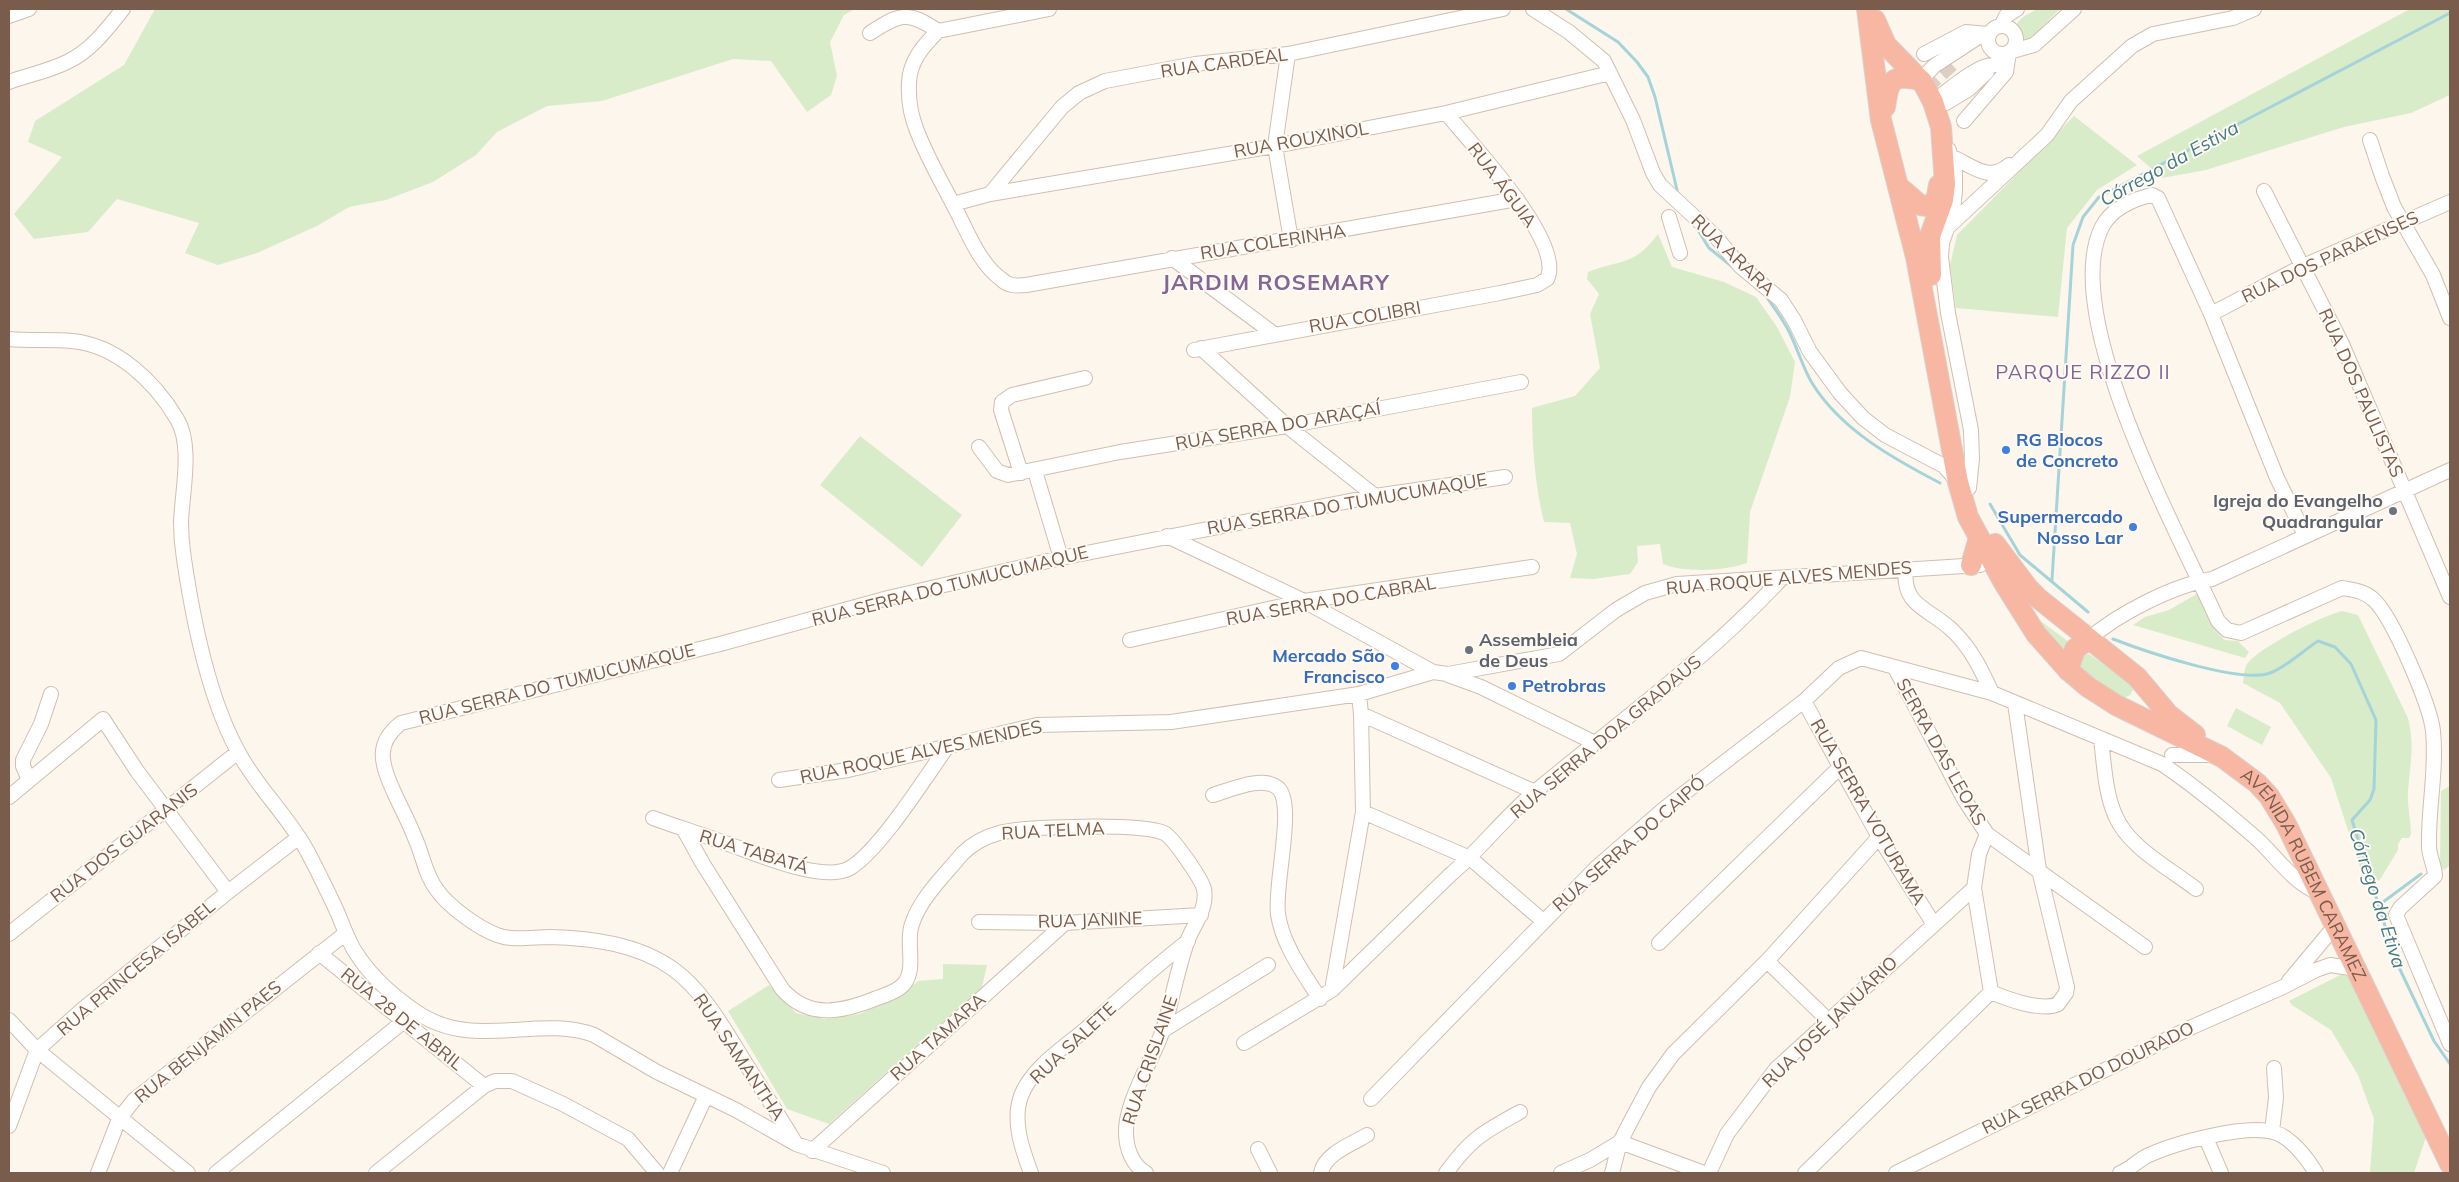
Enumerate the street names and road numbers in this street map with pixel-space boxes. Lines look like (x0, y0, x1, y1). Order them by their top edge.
street label: RUA CARDEAL (1159, 42, 1289, 83)
street label: RUA ROUXINOL (1232, 116, 1370, 163)
street label: RUA ÁGUIA (1463, 138, 1542, 232)
street label: RUA DOS PARAENSES (2238, 205, 2422, 308)
street label: RUA ARARA (1687, 209, 1780, 300)
street label: RUA COLERINHA (1198, 219, 1347, 264)
street label: RUA COLIBRI (1307, 295, 1423, 338)
street label: RUA DOS PAULISTAS (2314, 305, 2409, 481)
street label: RUA SERRA DO ARAÇAÍ (1173, 396, 1384, 455)
street label: RUA SERRA DO TUMUCUMAQUE (1205, 468, 1489, 539)
street label: RUA SERRA DO TUMUCUMAQUE (809, 540, 1090, 631)
street label: RUA ROQUE ALVES MENDES (1665, 555, 1913, 600)
street label: RUA SERRA DO CABRAL (1224, 571, 1438, 630)
street label: RUA SERRA DO TUMUCUMAQUE (416, 638, 697, 729)
street label: RUA SERRA DOA GRADAUS (1505, 650, 1706, 823)
street label: SERRA DAS LEOAS (1891, 674, 1991, 830)
street label: RUA SERRA VOTURAMA (1806, 714, 1931, 909)
street label: RUA ROQUE ALVES MENDES (798, 715, 1044, 788)
street label: AVENIDA RUBEM CARAMEZ (2236, 763, 2372, 985)
street label: RUA SERRA DO CAIPÓ (1547, 771, 1710, 916)
street label: RUA DOS GUARANIS (45, 778, 202, 907)
street label: RUA TELMA (1001, 816, 1105, 845)
street label: RUA TABATÁ (697, 824, 811, 879)
street label: RUA PRINCESA ISABEL (52, 895, 220, 1040)
street label: RUA JANINE (1037, 906, 1143, 933)
street label: RUA JOSÉ JANUÁRIO (1757, 951, 1902, 1092)
street label: RUA 28 DE ABRIL (336, 962, 468, 1075)
street label: RUA BENJAMIN PAES (130, 975, 286, 1108)
street label: RUA TAMARA (885, 988, 990, 1085)
street label: RUA SAMANTHA (689, 989, 790, 1124)
street label: RUA CRISLAINE (1117, 992, 1182, 1128)
street label: RUA SALETE (1025, 997, 1121, 1088)
street label: RUA SERRA DO DOURADO (1978, 1016, 2198, 1139)

